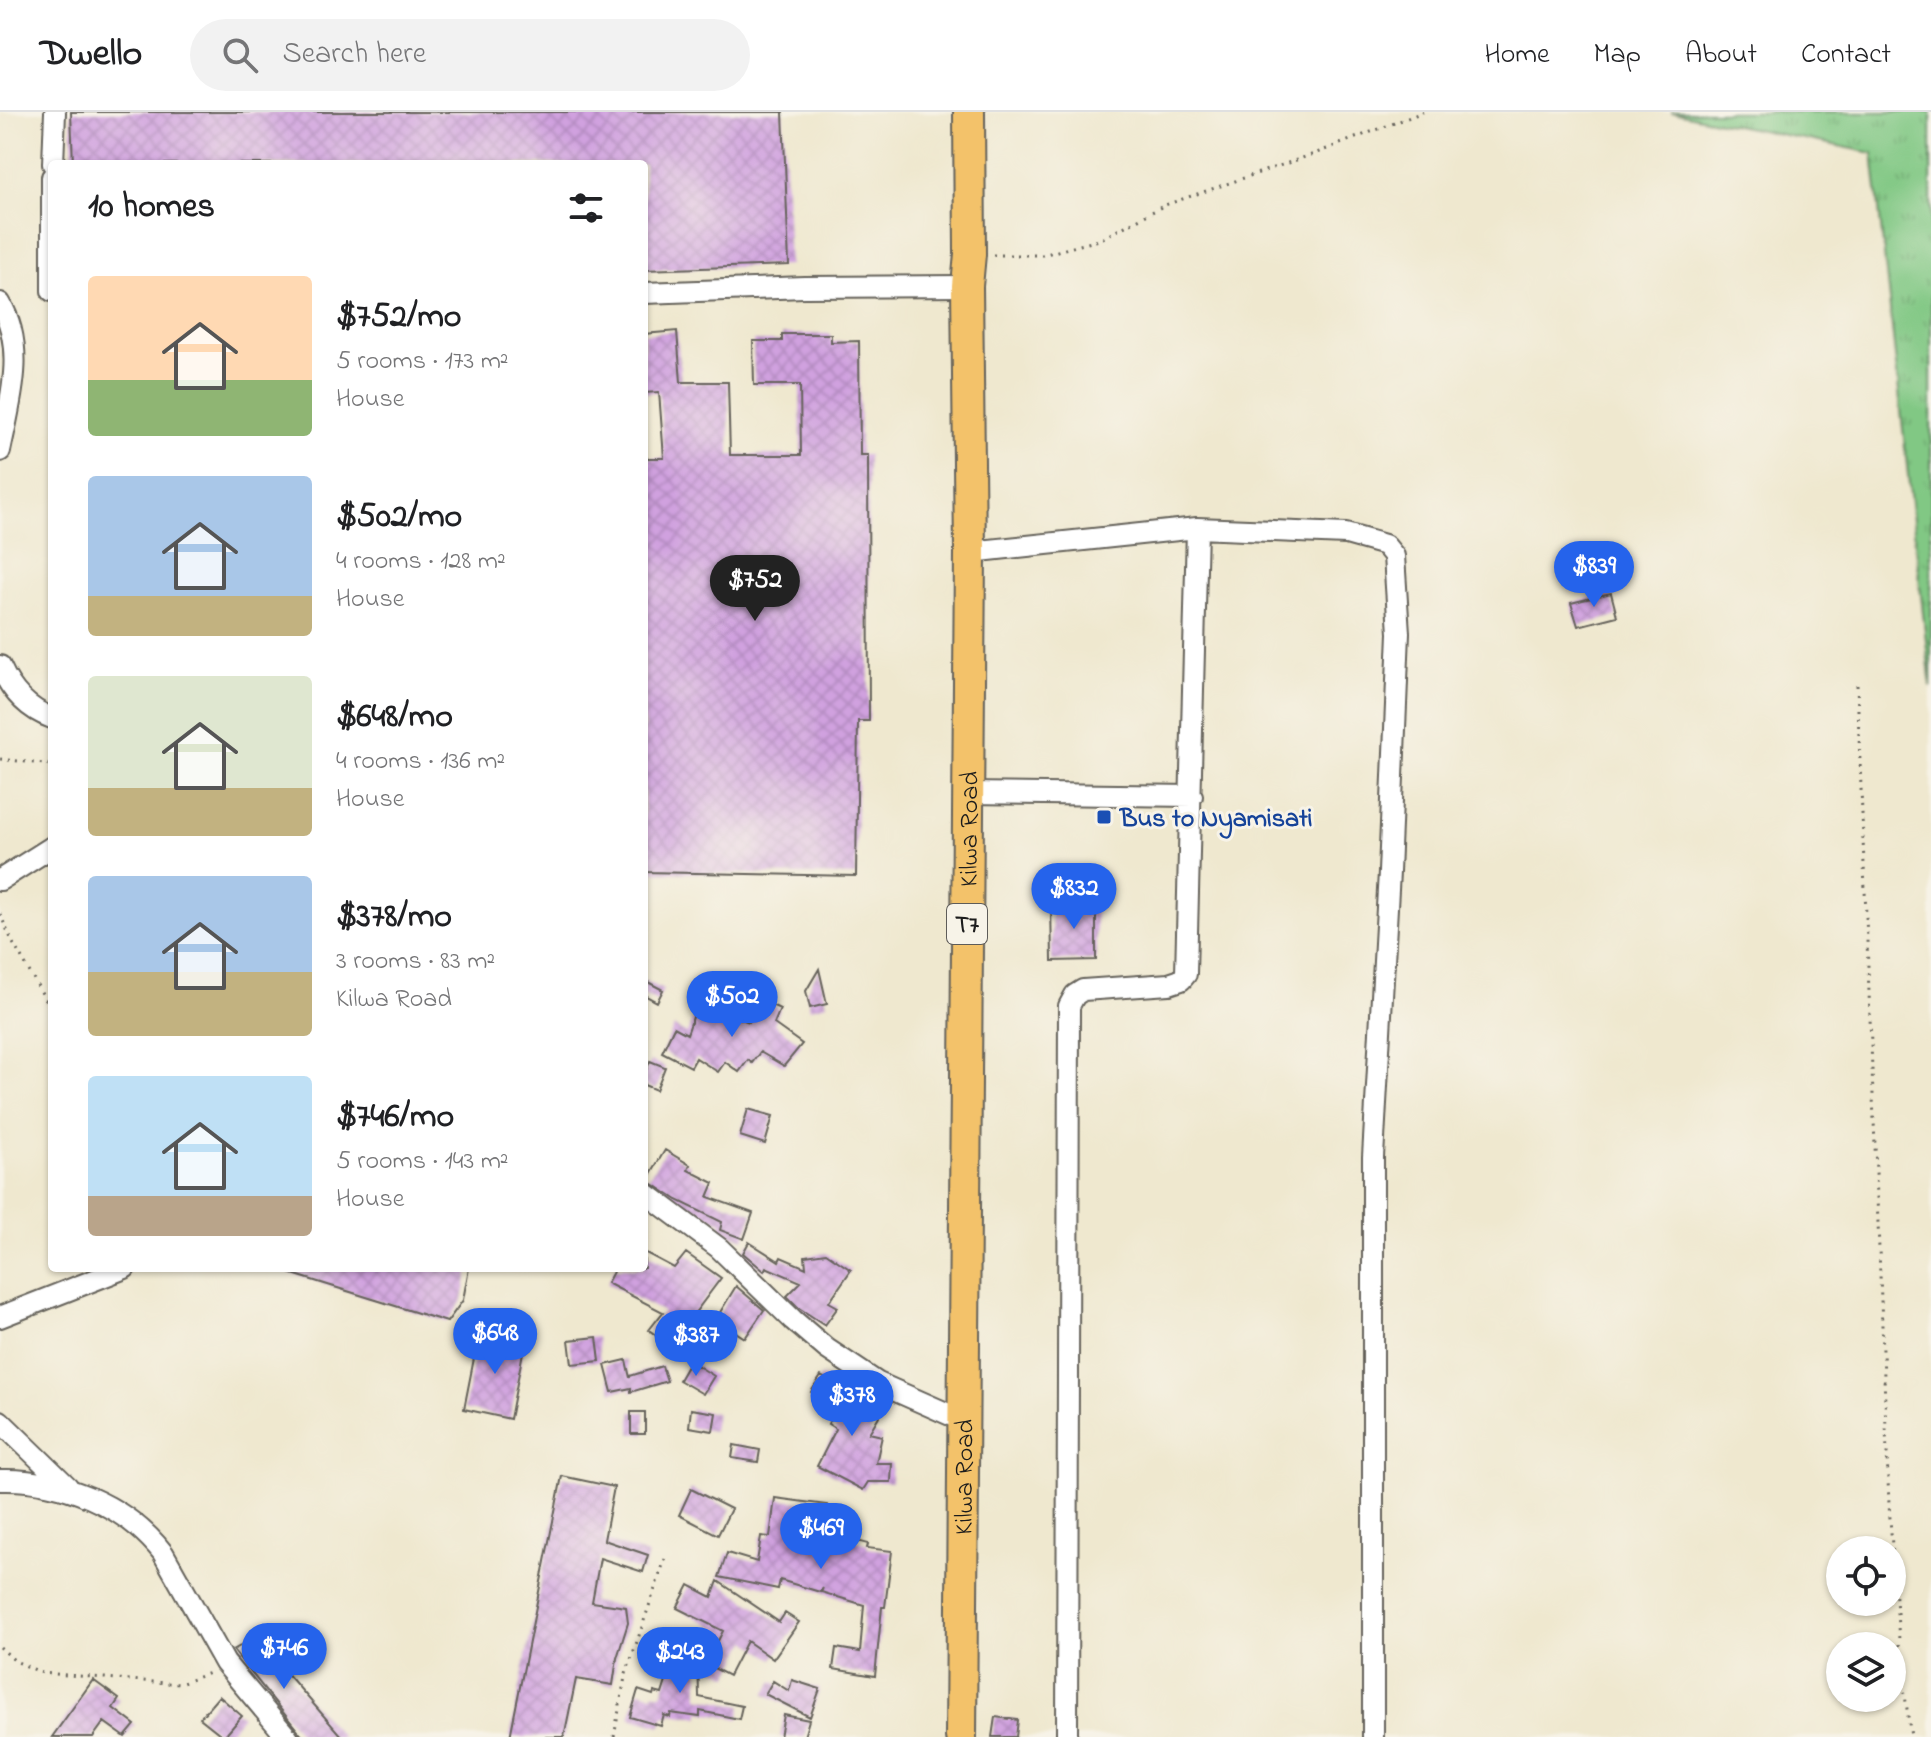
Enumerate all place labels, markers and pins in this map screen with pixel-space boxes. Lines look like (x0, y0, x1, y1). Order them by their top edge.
pin: $839 (1547, 541, 1641, 609)
pin: $752 (708, 555, 802, 623)
place label: Bus to Nyamisati (1119, 801, 1312, 839)
marker: Bus to Nyamisati (1095, 808, 1113, 826)
pin: $832 (1027, 863, 1121, 931)
pin: $502 (685, 971, 779, 1039)
pin: $648 (448, 1308, 542, 1376)
pin: $387 (649, 1310, 743, 1378)
pin: $378 (805, 1370, 899, 1438)
pin: $469 (774, 1503, 868, 1571)
pin: $746 (237, 1623, 331, 1691)
pin: $243 (633, 1627, 727, 1695)

